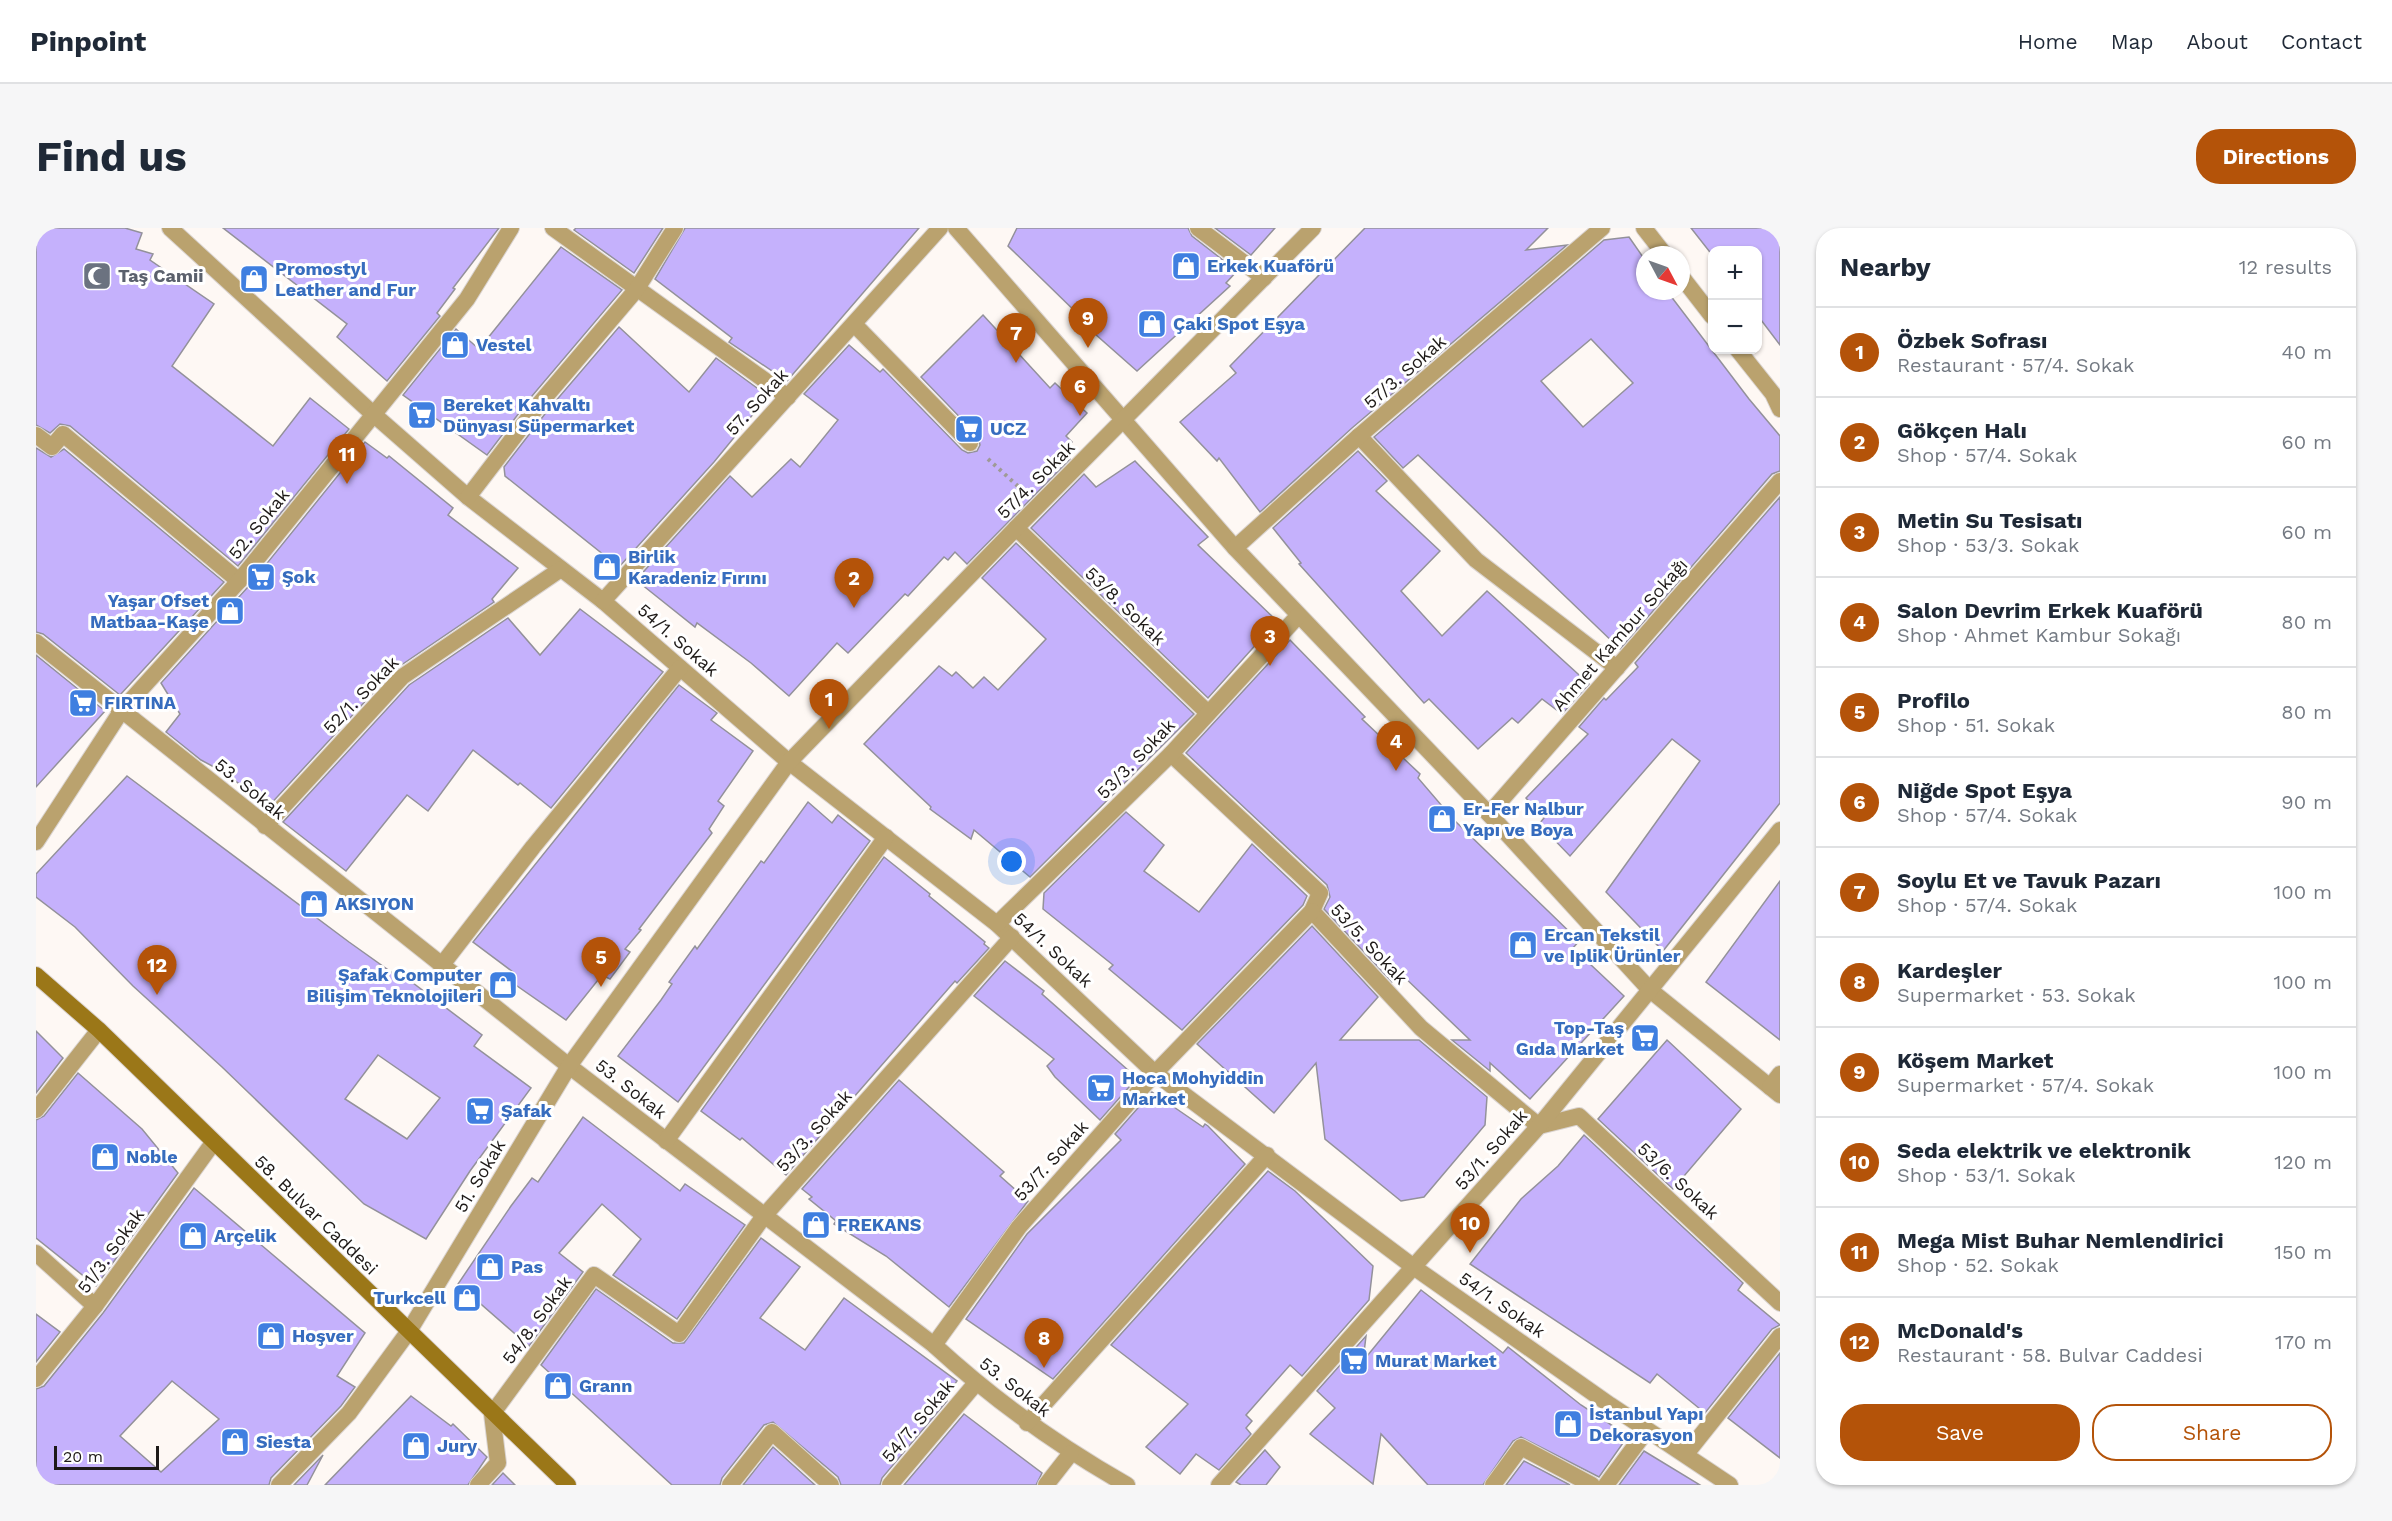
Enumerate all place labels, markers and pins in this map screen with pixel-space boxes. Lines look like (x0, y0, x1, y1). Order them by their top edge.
shop icon: Erkek Kuaförü (1170, 250, 1202, 282)
place label: Erkek Kuaförü (1207, 255, 1334, 276)
place label: Promostyl Leather and Fur (275, 258, 416, 300)
mosque icon: Taş Camii (81, 260, 113, 292)
shop icon: Promostyl Leather and Fur (238, 263, 270, 295)
place label: Taş Camii (118, 265, 203, 286)
pin: 9 (1068, 298, 1108, 348)
shop icon: Çaki Spot Eşya (1136, 308, 1168, 340)
place label: Çaki Spot Eşya (1173, 313, 1306, 334)
pin: 7 (996, 314, 1036, 363)
shop icon: Vestel (439, 329, 471, 361)
place label: Vestel (476, 334, 532, 355)
pin: 6 (1060, 366, 1100, 416)
place label: Bereket Kahvaltı Dünyası Süpermarket (443, 394, 634, 436)
supermarket icon: Bereket Kahvaltı Dünyası Süpermarket (406, 399, 438, 431)
supermarket icon: UCZ (953, 413, 985, 445)
place label: UCZ (990, 418, 1026, 439)
pin: 11 (328, 434, 366, 484)
place label: Birlik Karadeniz Fırını (628, 546, 767, 588)
shop icon: Birlik Karadeniz Fırını (591, 551, 623, 583)
pin: 2 (834, 558, 874, 608)
supermarket icon: Şok (245, 561, 277, 593)
place label: Şok (282, 566, 316, 587)
place label: Yaşar Ofset Matbaa-Kaşe (90, 590, 209, 632)
shop icon: Yaşar Ofset Matbaa-Kaşe (214, 595, 246, 627)
pin: 3 (1250, 616, 1290, 666)
pin: 1 (810, 680, 848, 729)
supermarket icon: FIRTINA (67, 687, 99, 719)
place label: FIRTINA (104, 692, 177, 713)
pin: 4 (1376, 722, 1416, 771)
place label: Er-Fer Nalbur Yapı ve Boya (1463, 798, 1584, 840)
shop icon: Er-Fer Nalbur Yapı ve Boya (1426, 803, 1458, 835)
shop icon: AKSIYON (298, 888, 330, 920)
place label: AKSIYON (335, 893, 414, 914)
place label: Ercan Tekstil ve Iplik Ürünler (1543, 924, 1681, 966)
shop icon: Ercan Tekstil ve Iplik Ürünler (1507, 929, 1539, 961)
pin: 5 (582, 938, 620, 987)
pin: 12 (138, 946, 176, 995)
place label: Şafak Computer Bilişim Teknolojileri (307, 964, 482, 1006)
shop icon: Şafak Computer Bilişim Teknolojileri (487, 969, 519, 1001)
place label: Top-Taş Gıda Market (1516, 1017, 1624, 1059)
supermarket icon: Top-Taş Gıda Market (1629, 1022, 1661, 1054)
place label: Hoca Mohyiddin Market (1122, 1067, 1264, 1109)
supermarket icon: Hoca Mohyiddin Market (1085, 1072, 1117, 1104)
supermarket icon: Şafak (464, 1095, 496, 1127)
place label: Şafak (501, 1100, 553, 1121)
shop icon: Noble (89, 1141, 121, 1173)
place label: Noble (126, 1146, 178, 1167)
pin: 10 (1450, 1204, 1490, 1253)
shop icon: FREKANS (800, 1209, 832, 1241)
place label: FREKANS (837, 1214, 922, 1235)
shop icon: Arçelik (177, 1220, 209, 1252)
place label: Arçelik (214, 1225, 278, 1246)
shop icon: Pas (474, 1251, 506, 1283)
place label: Pas (511, 1256, 543, 1277)
shop icon: Turkcell (451, 1282, 483, 1314)
place label: Turkcell (373, 1287, 446, 1308)
pin: 8 (1024, 1318, 1064, 1368)
shop icon: Hoşver (255, 1320, 287, 1352)
place label: Hoşver (292, 1325, 354, 1346)
supermarket icon: Murat Market (1338, 1345, 1370, 1377)
place label: Murat Market (1375, 1350, 1497, 1371)
shop icon: Grann (542, 1370, 574, 1402)
place label: Grann (579, 1375, 632, 1396)
place label: İstanbul Yapı Dekorasyon (1589, 1403, 1703, 1445)
shop icon: İstanbul Yapı Dekorasyon (1552, 1408, 1584, 1440)
shop icon: Siesta (219, 1426, 251, 1458)
shop icon: Jury (400, 1430, 432, 1462)
place label: Siesta (256, 1431, 312, 1452)
place label: Jury (437, 1435, 478, 1456)

